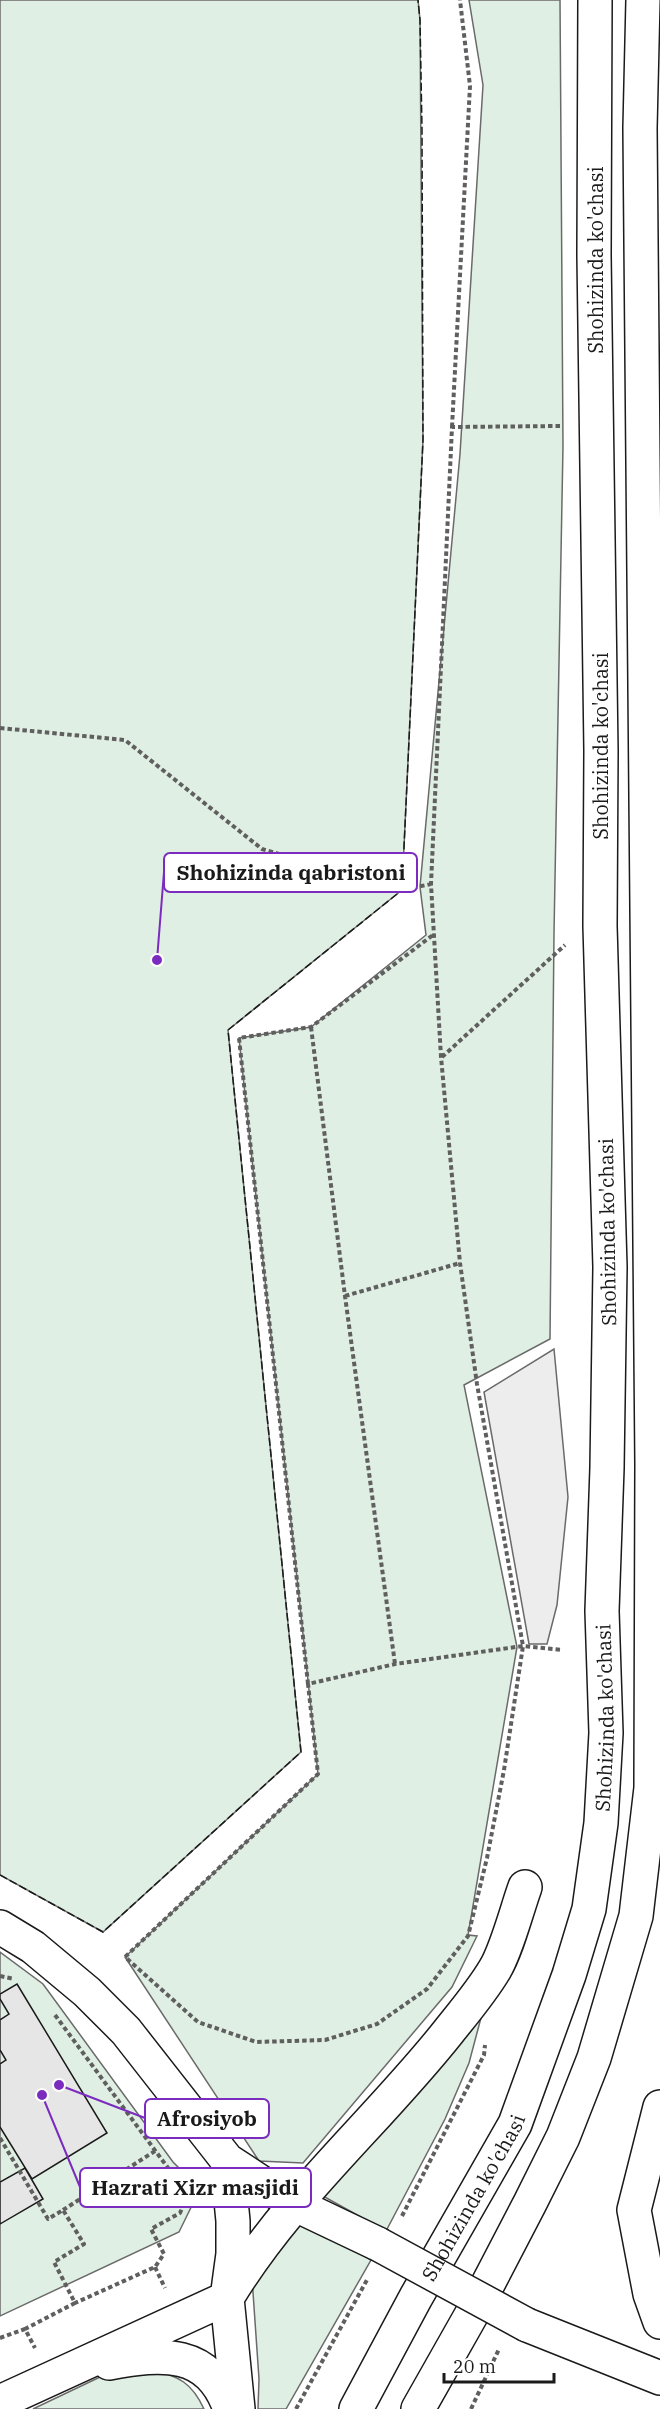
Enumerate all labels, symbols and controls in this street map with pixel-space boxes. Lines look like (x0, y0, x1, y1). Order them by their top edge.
street label: Shohizinda ko'chasi (582, 166, 609, 354)
street label: Shohizinda ko'chasi (587, 652, 614, 840)
callout: Shohizinda qabristoni (164, 853, 417, 892)
text: Shohizinda qabristoni (177, 858, 405, 886)
street label: Shohizinda ko'chasi (592, 1138, 622, 1326)
street label: Shohizinda ko'chasi (588, 1623, 620, 1812)
callout: Afrosiyob (145, 2099, 269, 2138)
text: Afrosiyob (157, 2104, 257, 2132)
street label: Shohizinda ko'chasi (415, 2110, 531, 2285)
callout: Hazrati Xizr masjidi (80, 2168, 311, 2207)
text: Hazrati Xizr masjidi (91, 2173, 299, 2201)
scale bar (444, 2346, 554, 2384)
text: 20 m (453, 2355, 496, 2378)

